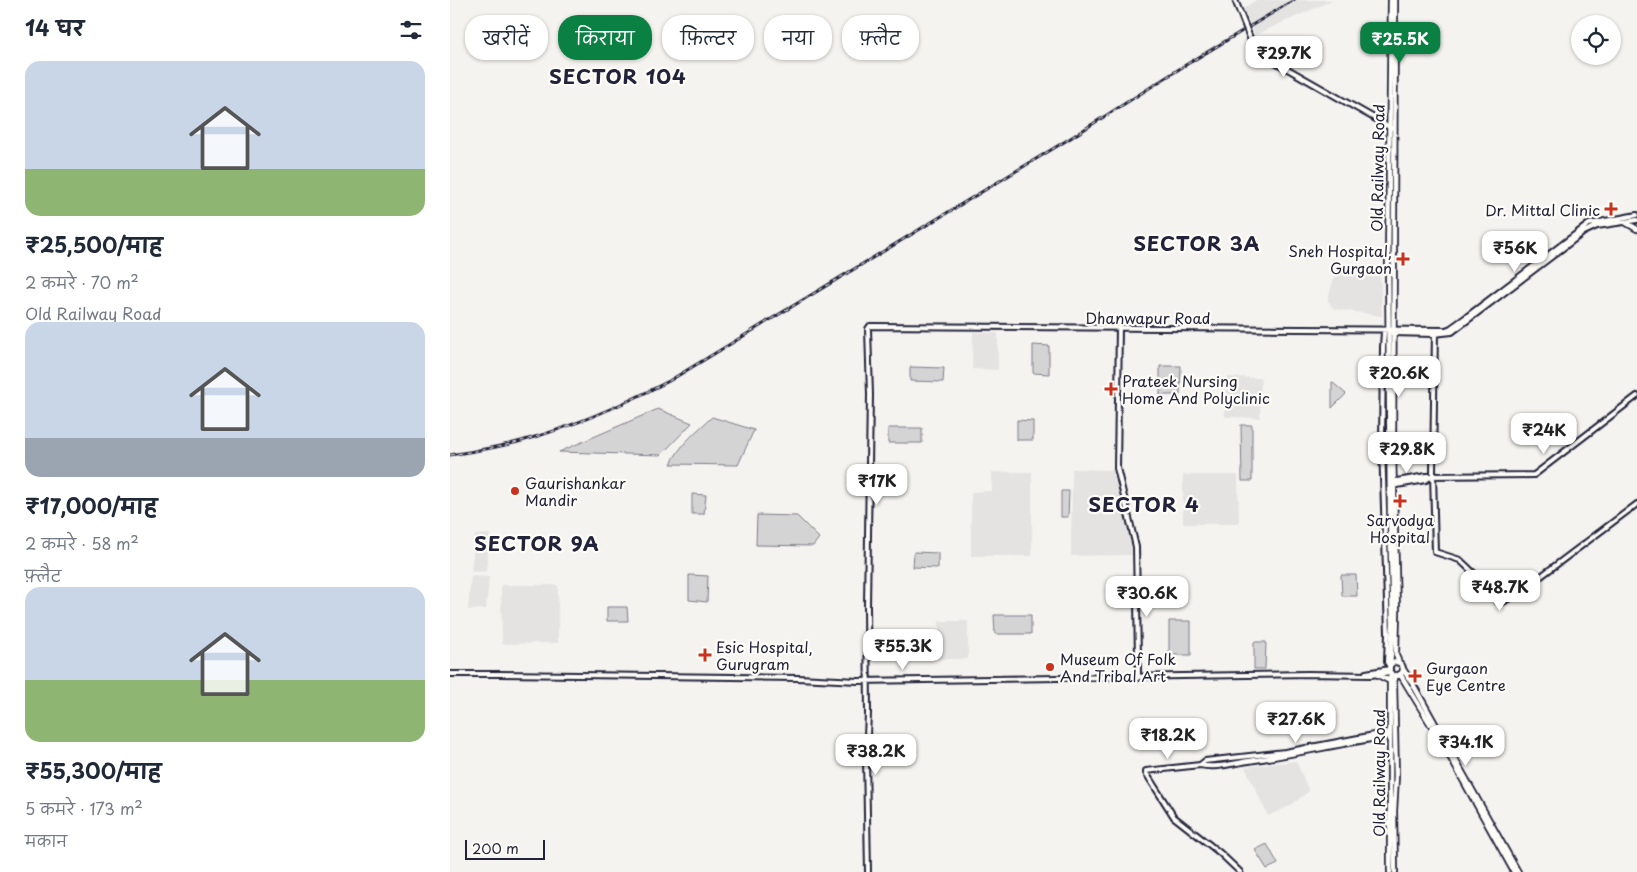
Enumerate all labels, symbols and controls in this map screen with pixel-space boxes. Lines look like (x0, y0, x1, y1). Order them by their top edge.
text: 14 घर (25, 11, 84, 43)
chip: खरीदें (465, 15, 548, 60)
chip: किराया (558, 15, 652, 60)
chip: फ़िल्टर (662, 15, 754, 60)
chip: नया (764, 15, 832, 60)
chip: फ़्लैट (842, 15, 919, 60)
map controls (1571, 15, 1621, 65)
button: locate (1571, 15, 1621, 65)
icon: filters (397, 16, 425, 44)
pin: ₹25.5K (1359, 22, 1441, 64)
text: ₹25.5K (1371, 26, 1429, 50)
pin: ₹29.7K (1243, 36, 1325, 78)
text: ₹29.7K (1256, 40, 1312, 64)
district label: SECTOR 104 (549, 61, 687, 91)
icon: home (180, 93, 270, 183)
street label: Old Railway Road (1364, 104, 1390, 232)
place label: Dr. Mittal Clinic (1485, 198, 1600, 221)
marker: Dr. Mittal Clinic (1604, 202, 1618, 216)
text: ₹25,500/माह (25, 228, 163, 260)
district label: SECTOR 3A (1133, 228, 1261, 258)
pin: ₹56K (1485, 230, 1545, 273)
text: ₹56K (1493, 235, 1537, 259)
place label: Sneh Hospital, Gurgaon (1288, 239, 1392, 279)
marker: Sneh Hospital, Gurgaon (1396, 252, 1410, 266)
text: 2 कमरे · 70 m² (25, 270, 139, 294)
text: Old Railway Road (25, 301, 161, 325)
street label: Dhanwapur Road (1086, 306, 1210, 329)
icon: home (180, 354, 270, 444)
pin: ₹20.6K (1358, 356, 1440, 398)
text: ₹20.6K (1369, 360, 1429, 384)
place label: Prateek Nursing Home And Polyclinic (1122, 369, 1270, 409)
marker: Prateek Nursing Home And Polyclinic (1104, 382, 1118, 396)
pin: ₹24K (1514, 412, 1574, 455)
text: ₹24K (1522, 417, 1566, 441)
pin: ₹29.8K (1366, 432, 1448, 474)
text: ₹29.8K (1379, 436, 1435, 460)
pin: ₹17K (847, 464, 907, 506)
text: ₹17K (857, 468, 897, 492)
place label: Gaurishankar Mandir (525, 471, 626, 511)
marker: Gaurishankar Mandir (509, 485, 521, 497)
text: ₹17,000/माह (25, 489, 157, 521)
district label: SECTOR 4 (1088, 489, 1200, 519)
marker: Sarvodya Hospital (1393, 494, 1407, 508)
place label: Sarvodya Hospital (1366, 508, 1434, 548)
district label: SECTOR 9A (474, 528, 600, 558)
text: 2 कमरे · 58 m² (25, 531, 139, 555)
text: फ़्लैट (25, 563, 61, 587)
pin: ₹48.7K (1459, 570, 1541, 612)
text: ₹48.7K (1471, 574, 1529, 598)
pin: ₹30.6K (1106, 576, 1188, 618)
text: ₹30.6K (1116, 580, 1178, 604)
icon: home (180, 619, 270, 709)
pin: ₹55.3K (862, 628, 944, 671)
text: ₹55.3K (874, 633, 932, 657)
place label: Esic Hospital, Gurugram (716, 635, 813, 675)
place label: Museum Of Folk And Tribal Art (1060, 647, 1176, 687)
marker: Esic Hospital, Gurugram (698, 648, 712, 662)
place label: Gurgaon Eye Centre (1426, 656, 1506, 696)
marker: Museum Of Folk And Tribal Art (1044, 661, 1056, 673)
marker: Gurgaon Eye Centre (1408, 669, 1422, 683)
pin: ₹27.6K (1255, 702, 1337, 744)
text: ₹27.6K (1267, 706, 1325, 730)
street label: Old Railway Road (1367, 709, 1390, 837)
pin: ₹18.2K (1127, 718, 1209, 760)
text: ₹18.2K (1140, 722, 1196, 746)
pin: ₹34.1K (1425, 724, 1507, 767)
text: ₹34.1K (1439, 729, 1493, 753)
pin: ₹38.2K (835, 734, 917, 776)
text: ₹38.2K (846, 738, 906, 762)
text: ₹55,300/माह (25, 754, 161, 786)
text: 5 कमरे · 173 m² (25, 796, 143, 820)
text: मकान (25, 828, 67, 852)
scale bar (465, 837, 545, 860)
text: 200 m (472, 838, 519, 859)

